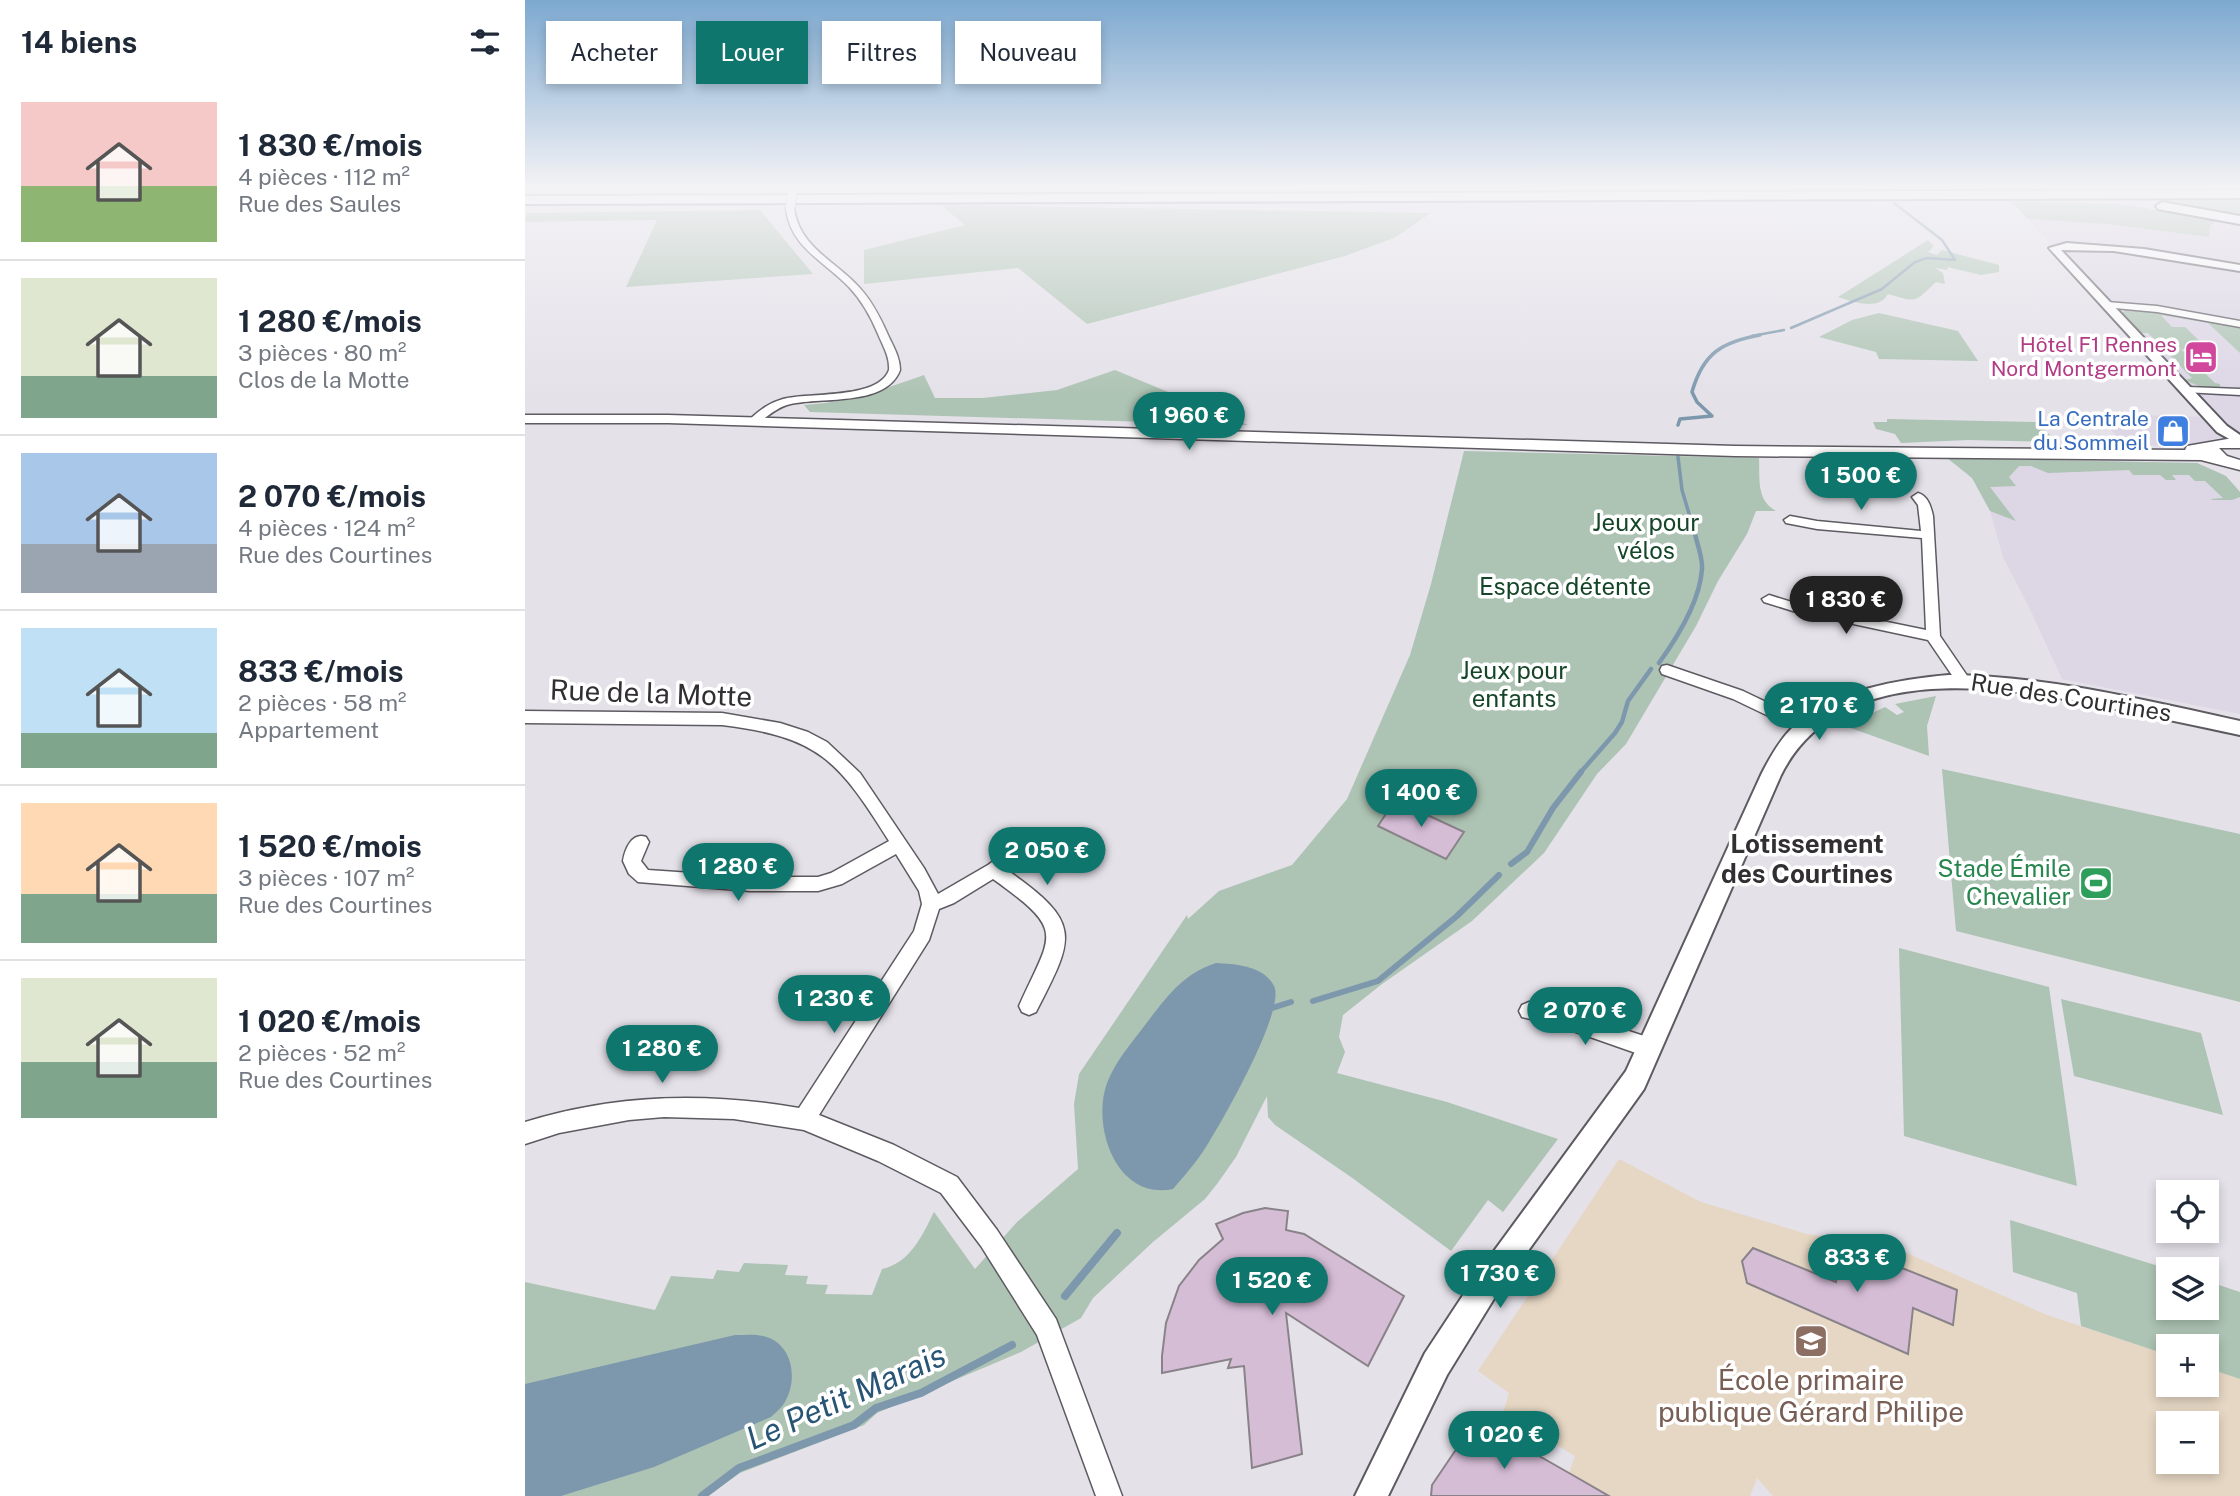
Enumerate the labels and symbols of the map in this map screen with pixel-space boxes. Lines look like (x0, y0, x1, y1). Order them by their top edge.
place label: Hôtel F1 Rennes Nord Montgermont (1991, 332, 2177, 381)
hotel icon: Hôtel F1 Rennes Nord Montgermont (2182, 338, 2220, 376)
pin: 1 960 € (1124, 392, 1254, 452)
place label: La Centrale du Sommeil (2033, 406, 2149, 455)
shop icon: La Centrale du Sommeil (2154, 412, 2192, 450)
pin: 1 500 € (1796, 452, 1926, 512)
park label: Jeux pour vélos (1592, 508, 1700, 564)
park label: Espace détente (1479, 572, 1651, 600)
pin: 1 830 € (1781, 576, 1911, 636)
park label: Jeux pour enfants (1460, 656, 1568, 712)
street label: Rue des Courtines (1969, 667, 2173, 727)
street label: Rue de la Motte (549, 672, 753, 713)
pin: 2 170 € (1754, 682, 1884, 742)
pin: 1 400 € (1356, 770, 1486, 829)
pin: 2 050 € (982, 828, 1112, 887)
district label: Lotissement des Courtines (1721, 828, 1893, 889)
pin: 1 280 € (673, 844, 803, 903)
place label: Stade Émile Chevalier (1938, 854, 2071, 910)
sports icon: Stade Émile Chevalier (2077, 864, 2115, 902)
pin: 1 230 € (769, 976, 899, 1035)
pin: 2 070 € (1520, 988, 1650, 1047)
pin: 1 280 € (597, 1026, 727, 1085)
pin: 833 € (1808, 1234, 1906, 1294)
pin: 1 730 € (1435, 1250, 1565, 1310)
pin: 1 520 € (1207, 1258, 1337, 1317)
school or university icon: École primaire publique Gérard Philipe (1792, 1322, 1830, 1360)
water label: Le Petit Marais (740, 1336, 951, 1457)
place label: École primaire publique Gérard Philipe (1658, 1363, 1964, 1428)
pin: 1 020 € (1439, 1412, 1569, 1471)

